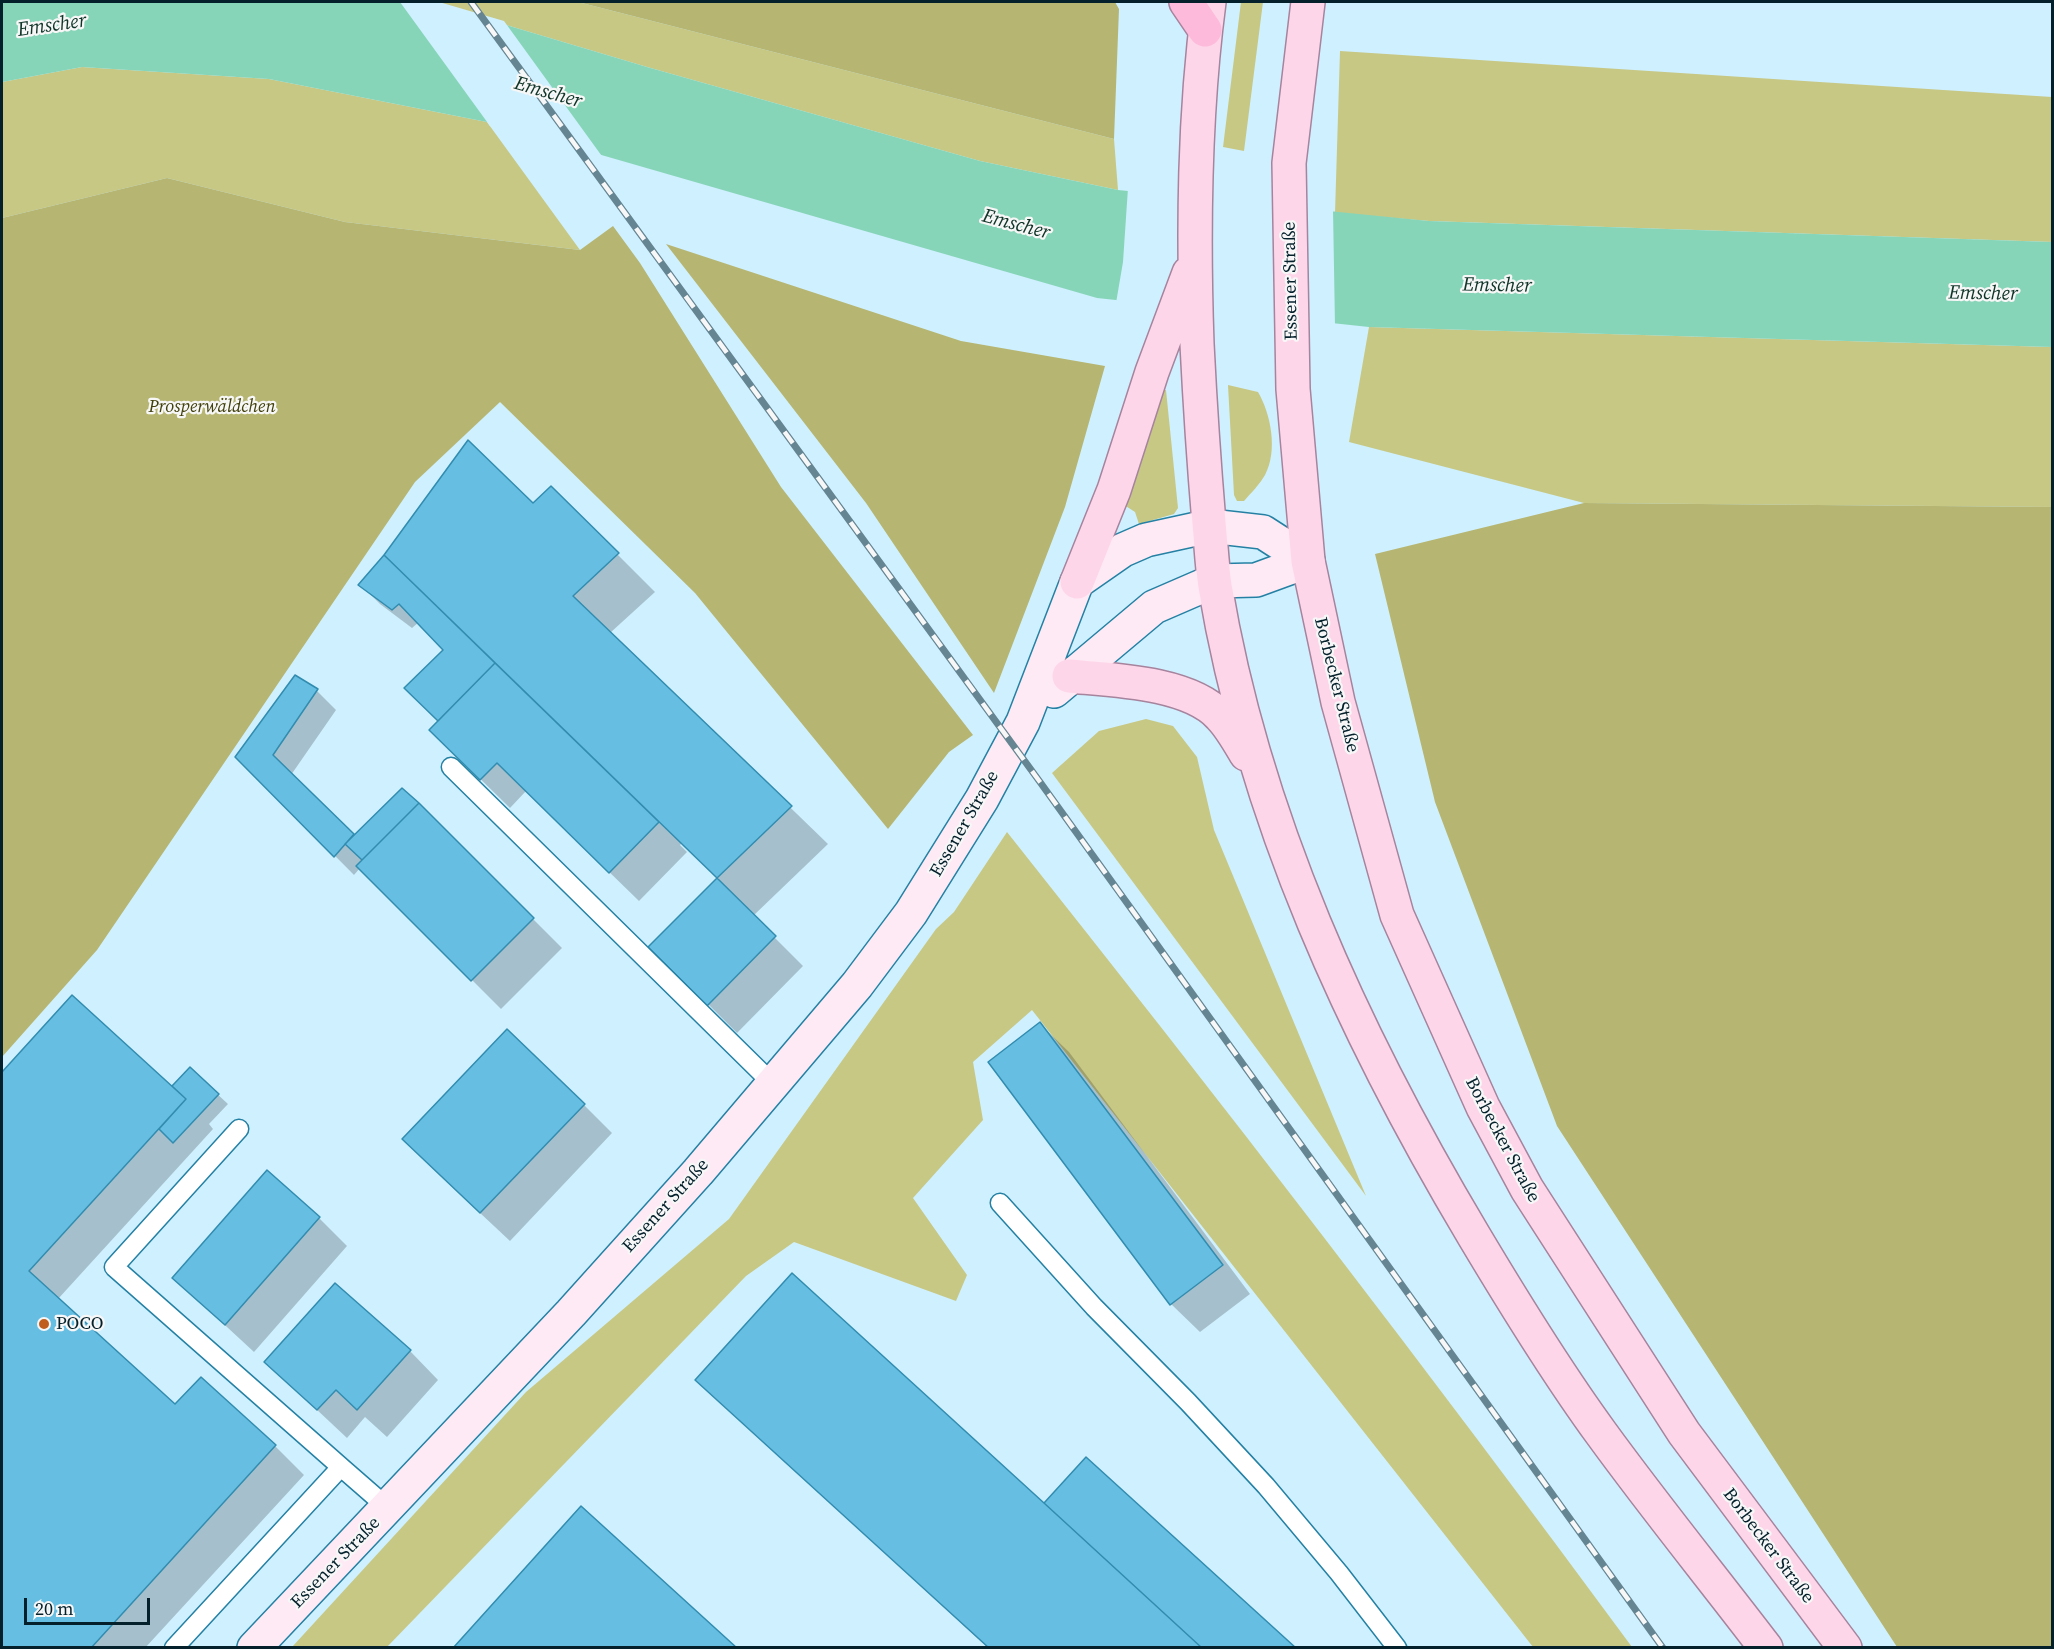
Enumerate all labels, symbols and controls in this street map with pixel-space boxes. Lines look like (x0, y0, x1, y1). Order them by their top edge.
water label: Emscher (16, 9, 88, 43)
water label: Emscher (511, 72, 585, 114)
water label: Emscher (979, 204, 1053, 246)
street label: Essener Straße (1279, 221, 1303, 341)
water label: Emscher (1462, 273, 1532, 299)
water label: Emscher (1948, 281, 2018, 307)
park label: Prosperwäldchen (148, 396, 276, 418)
street label: Borbecker Straße (1309, 615, 1363, 755)
street label: Essener Straße (926, 767, 1004, 881)
street label: Borbecker Straße (1460, 1074, 1544, 1206)
street label: Essener Straße (618, 1155, 714, 1257)
place label: POCO (56, 1313, 104, 1335)
marker: POCO (37, 1317, 51, 1331)
street label: Borbecker Straße (1718, 1484, 1818, 1608)
street label: Essener Straße (287, 1513, 385, 1613)
scale bar (27, 1586, 153, 1624)
text: 20 m (35, 1596, 73, 1621)

